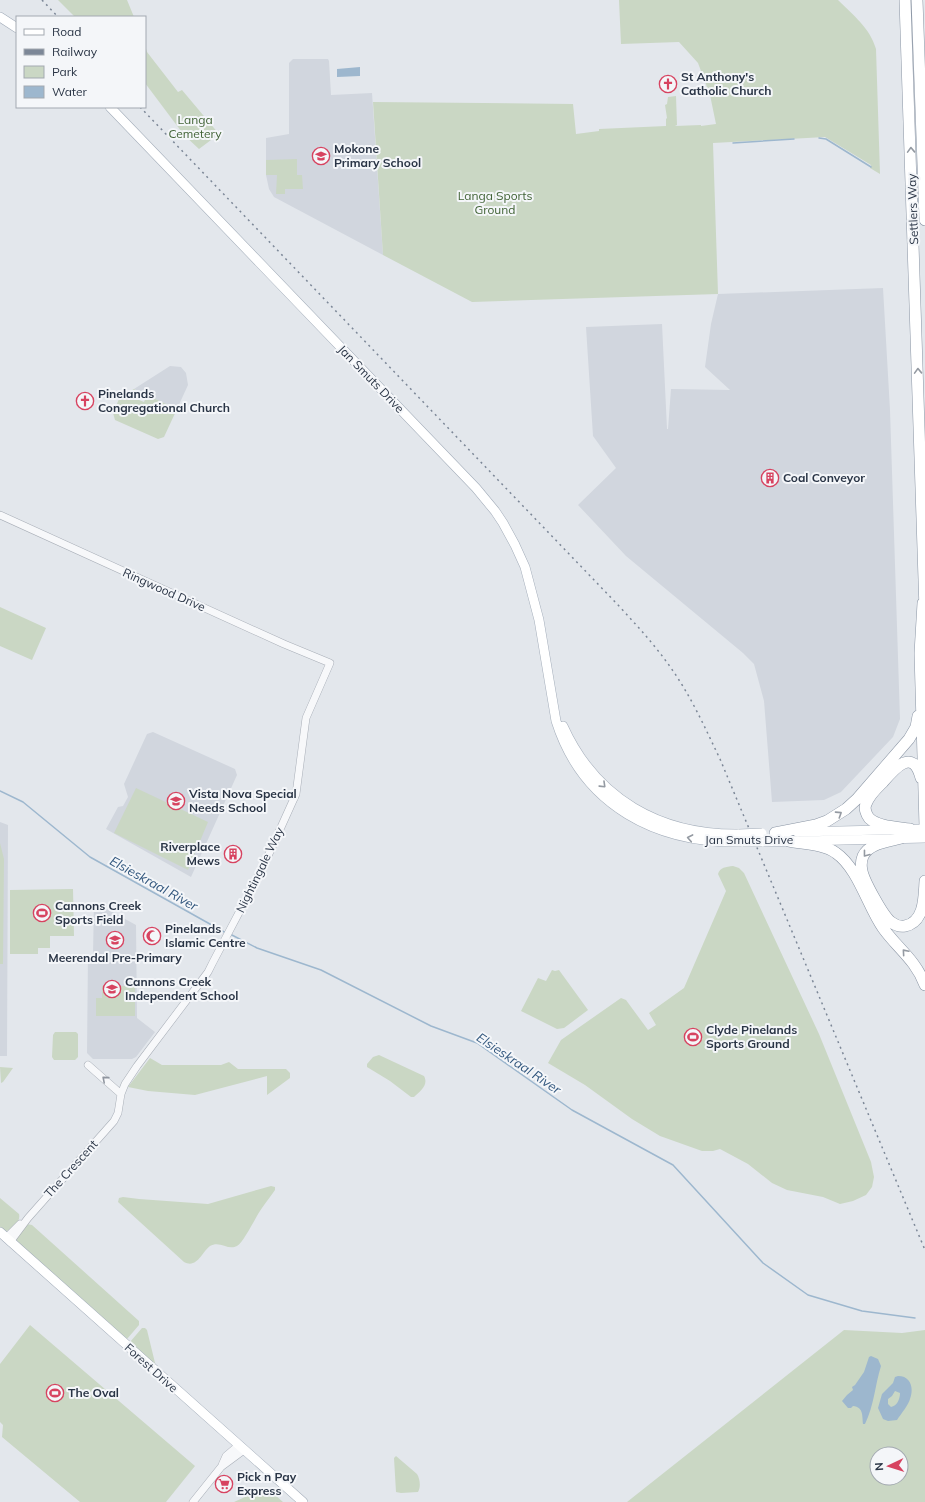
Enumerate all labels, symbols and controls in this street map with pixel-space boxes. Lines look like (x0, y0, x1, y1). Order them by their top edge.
legend (16, 16, 146, 108)
text: Road (52, 24, 81, 39)
text: Railway (52, 44, 98, 59)
text: Park (52, 64, 78, 79)
place label: St Anthony's Catholic Church (681, 69, 771, 98)
church icon: St Anthony's Catholic Church (658, 74, 678, 94)
text: Water (52, 84, 88, 99)
park label: Langa Cemetery (168, 112, 222, 141)
place label: Mokone Primary School (334, 141, 421, 170)
school or university icon: Mokone Primary School (311, 146, 331, 166)
one-way arrow (906, 147, 915, 153)
street label: Settlers Way (904, 173, 921, 245)
park label: Langa Sports Ground (458, 188, 532, 217)
street label: Jan Smuts Drive (335, 342, 408, 416)
one-way arrow (914, 368, 922, 374)
place label: Pinelands Congregational Church (98, 386, 230, 415)
church icon: Pinelands Congregational Church (75, 391, 95, 411)
building icon: Coal Conveyor (760, 468, 780, 488)
place label: Coal Conveyor (783, 470, 865, 485)
street label: Ringwood Drive (121, 565, 208, 614)
one-way arrow (598, 780, 606, 787)
place label: Vista Nova Special Needs School (188, 786, 297, 815)
school or university icon: Vista Nova Special Needs School (166, 791, 186, 811)
one-way arrow (834, 812, 841, 819)
street label: Nightingale Way (232, 824, 287, 915)
street label: Jan Smuts Drive (705, 832, 793, 847)
one-way arrow (687, 835, 693, 843)
place label: Riverplace Mews (160, 839, 220, 868)
building icon: Riverplace Mews (223, 844, 243, 864)
one-way arrow (864, 849, 871, 856)
water label: Elsieskraal River (107, 852, 202, 914)
place label: Cannons Creek Sports Field (55, 898, 142, 927)
sports icon: Cannons Creek Sports Field (32, 903, 52, 923)
place label: Pinelands Islamic Centre (165, 921, 246, 950)
mosque icon: Pinelands Islamic Centre (142, 926, 162, 946)
school or university icon: Meerendal Pre-Primary (105, 930, 125, 950)
one-way arrow (902, 949, 909, 957)
place label: Meerendal Pre-Primary (48, 950, 182, 965)
place label: Cannons Creek Independent School (125, 974, 238, 1003)
school or university icon: Cannons Creek Independent School (102, 979, 122, 999)
place label: Clyde Pinelands Sports Ground (706, 1022, 797, 1051)
sports icon: Clyde Pinelands Sports Ground (683, 1027, 703, 1047)
water label: Elsieskraal River (474, 1029, 565, 1098)
one-way arrow (102, 1077, 109, 1084)
street label: The Crescent (41, 1137, 100, 1201)
street label: Forest Drive (122, 1340, 181, 1395)
sports icon: The Oval (45, 1383, 65, 1403)
place label: The Oval (68, 1385, 119, 1400)
north arrow (869, 1446, 909, 1486)
text: N (872, 1462, 886, 1471)
place label: Pick n Pay Express (237, 1469, 297, 1498)
supermarket icon: Pick n Pay Express (214, 1474, 234, 1494)

